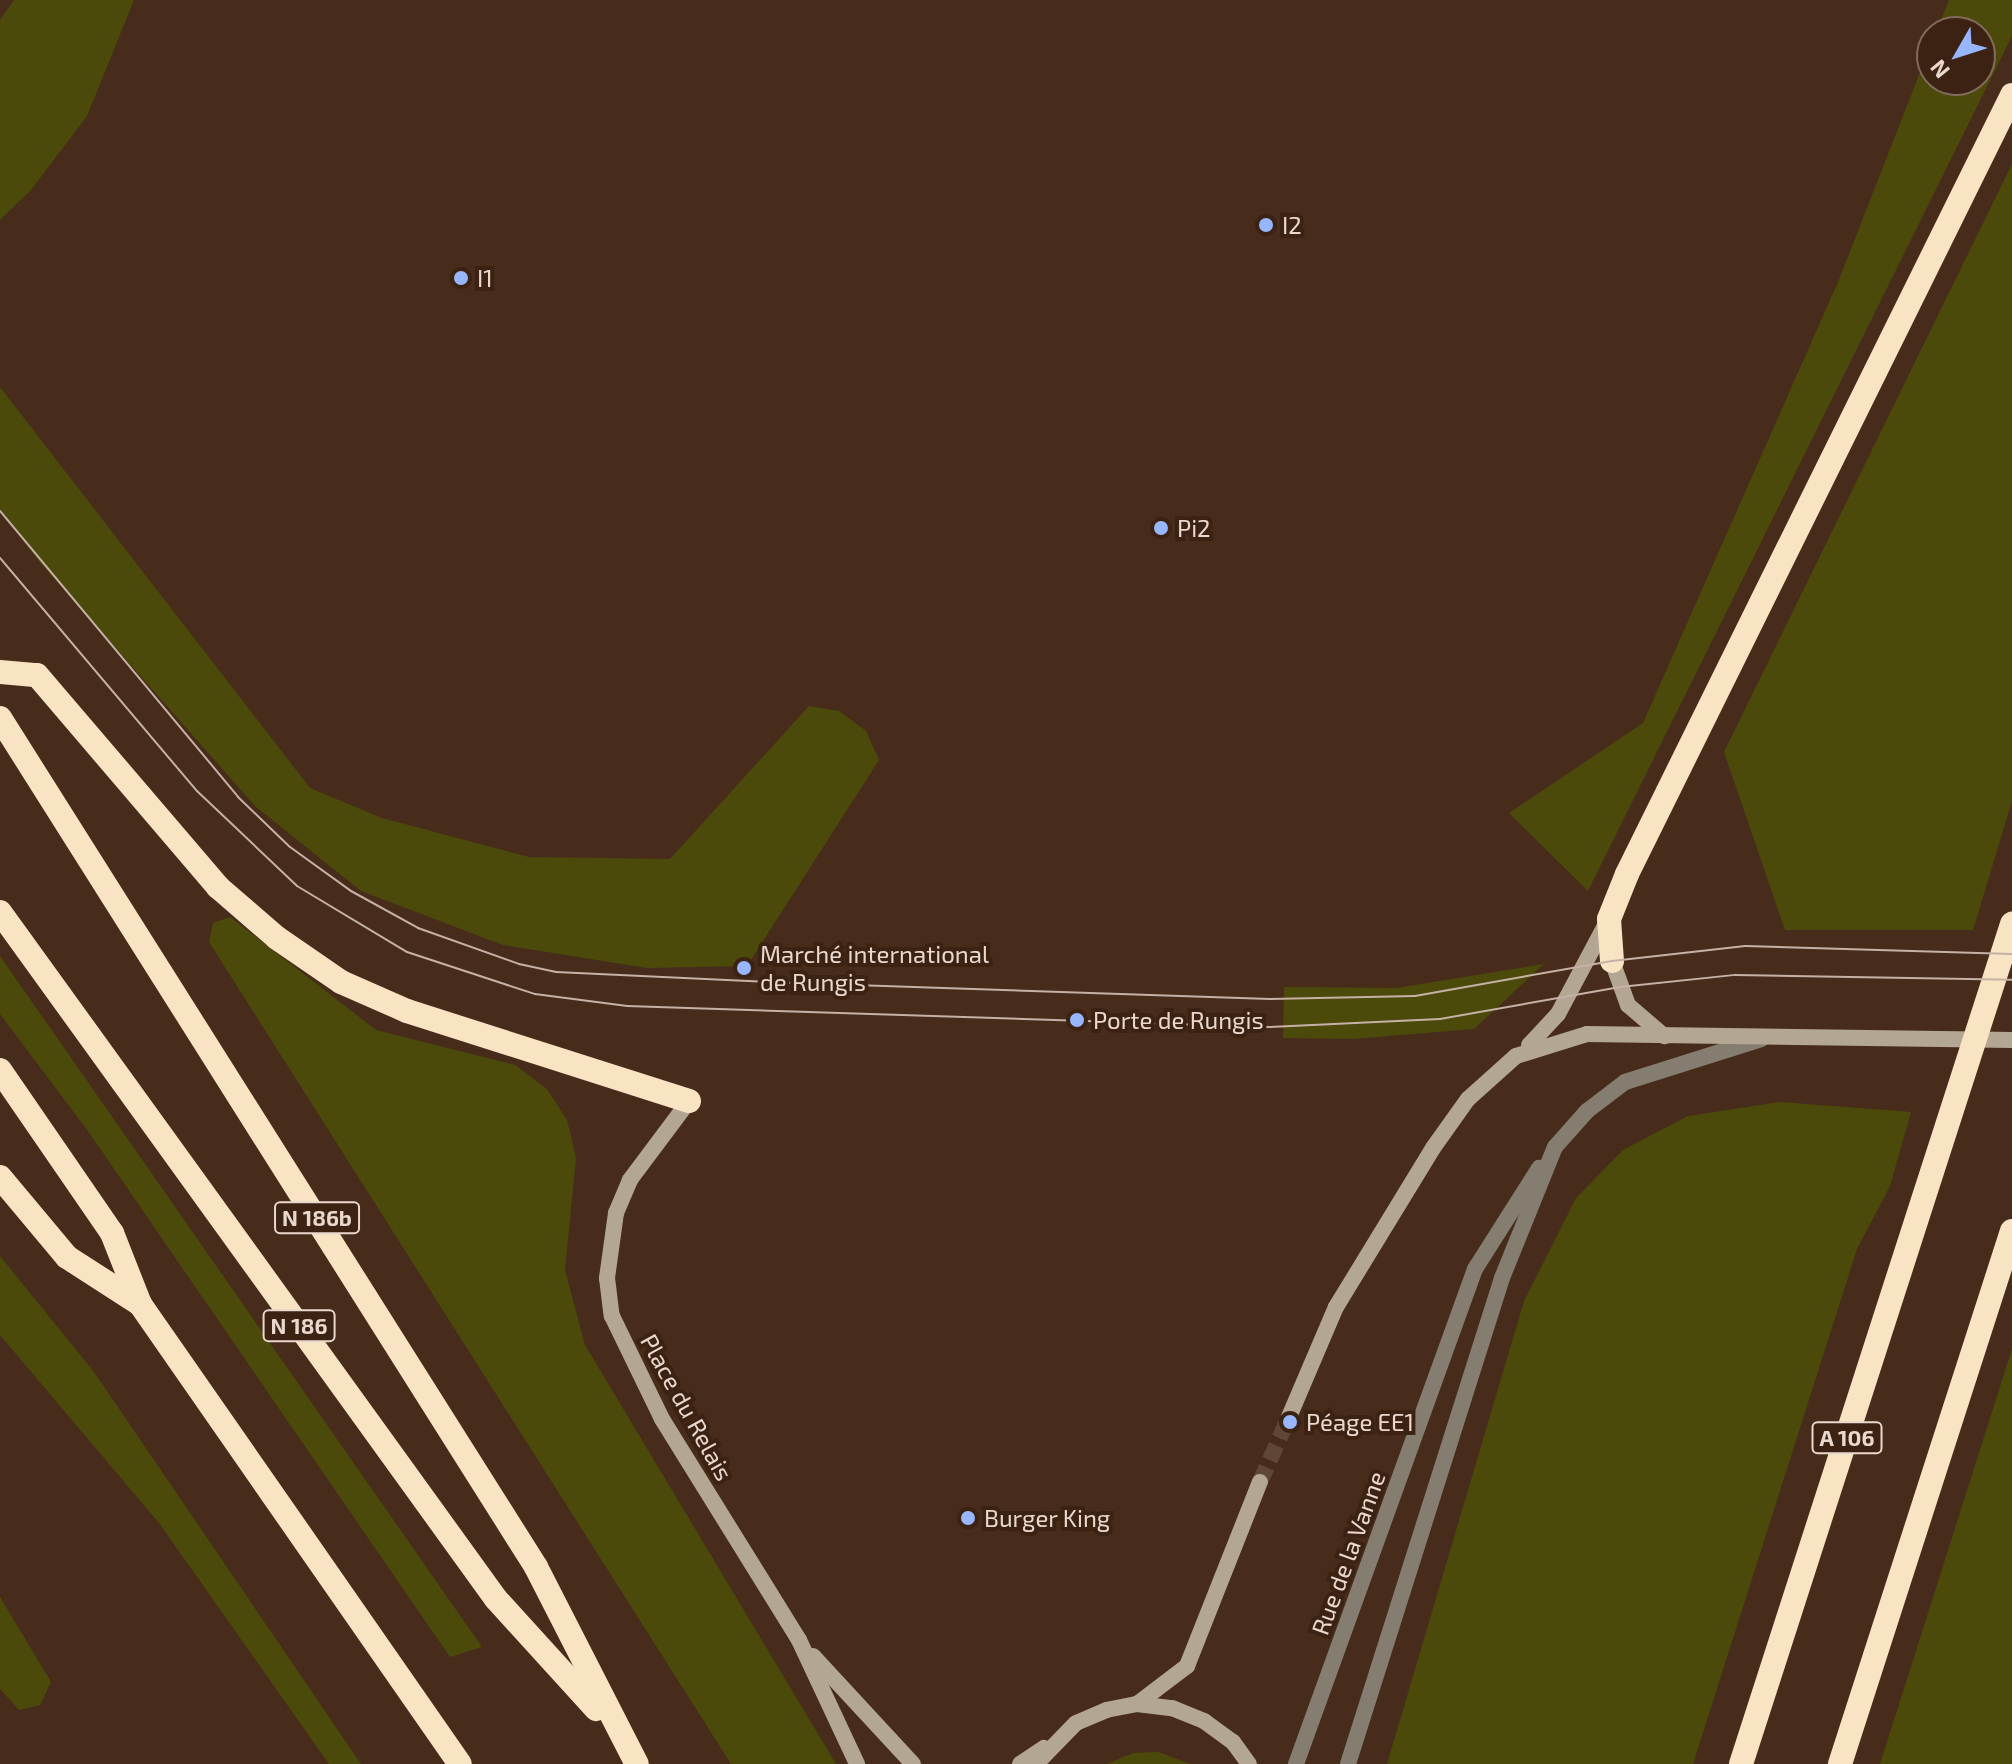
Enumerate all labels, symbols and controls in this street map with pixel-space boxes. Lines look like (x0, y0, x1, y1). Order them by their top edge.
north arrow (1916, 16, 1996, 96)
text: N (1924, 55, 1954, 84)
place label: I2 (1282, 211, 1302, 239)
marker: I2 (1257, 216, 1275, 234)
place label: I1 (477, 264, 493, 292)
marker: I1 (452, 269, 470, 287)
place label: Pi2 (1177, 514, 1211, 542)
marker: Pi2 (1152, 519, 1170, 537)
place label: Marché international de Rungis (760, 940, 989, 996)
marker: Marché international de Rungis (735, 959, 753, 977)
place label: Porte de Rungis (1093, 1006, 1264, 1034)
marker: Porte de Rungis (1068, 1011, 1086, 1029)
road number: N 186b (273, 1200, 361, 1236)
road number: N 186 (261, 1308, 337, 1344)
street label: Place du Relais (635, 1329, 739, 1485)
place label: Péage EE1 (1306, 1408, 1414, 1436)
marker: Péage EE1 (1281, 1413, 1299, 1431)
road number: A 106 (1811, 1420, 1883, 1456)
street label: Rue de la Vanne (1305, 1467, 1391, 1639)
place label: Burger King (984, 1504, 1111, 1532)
marker: Burger King (959, 1509, 977, 1527)

